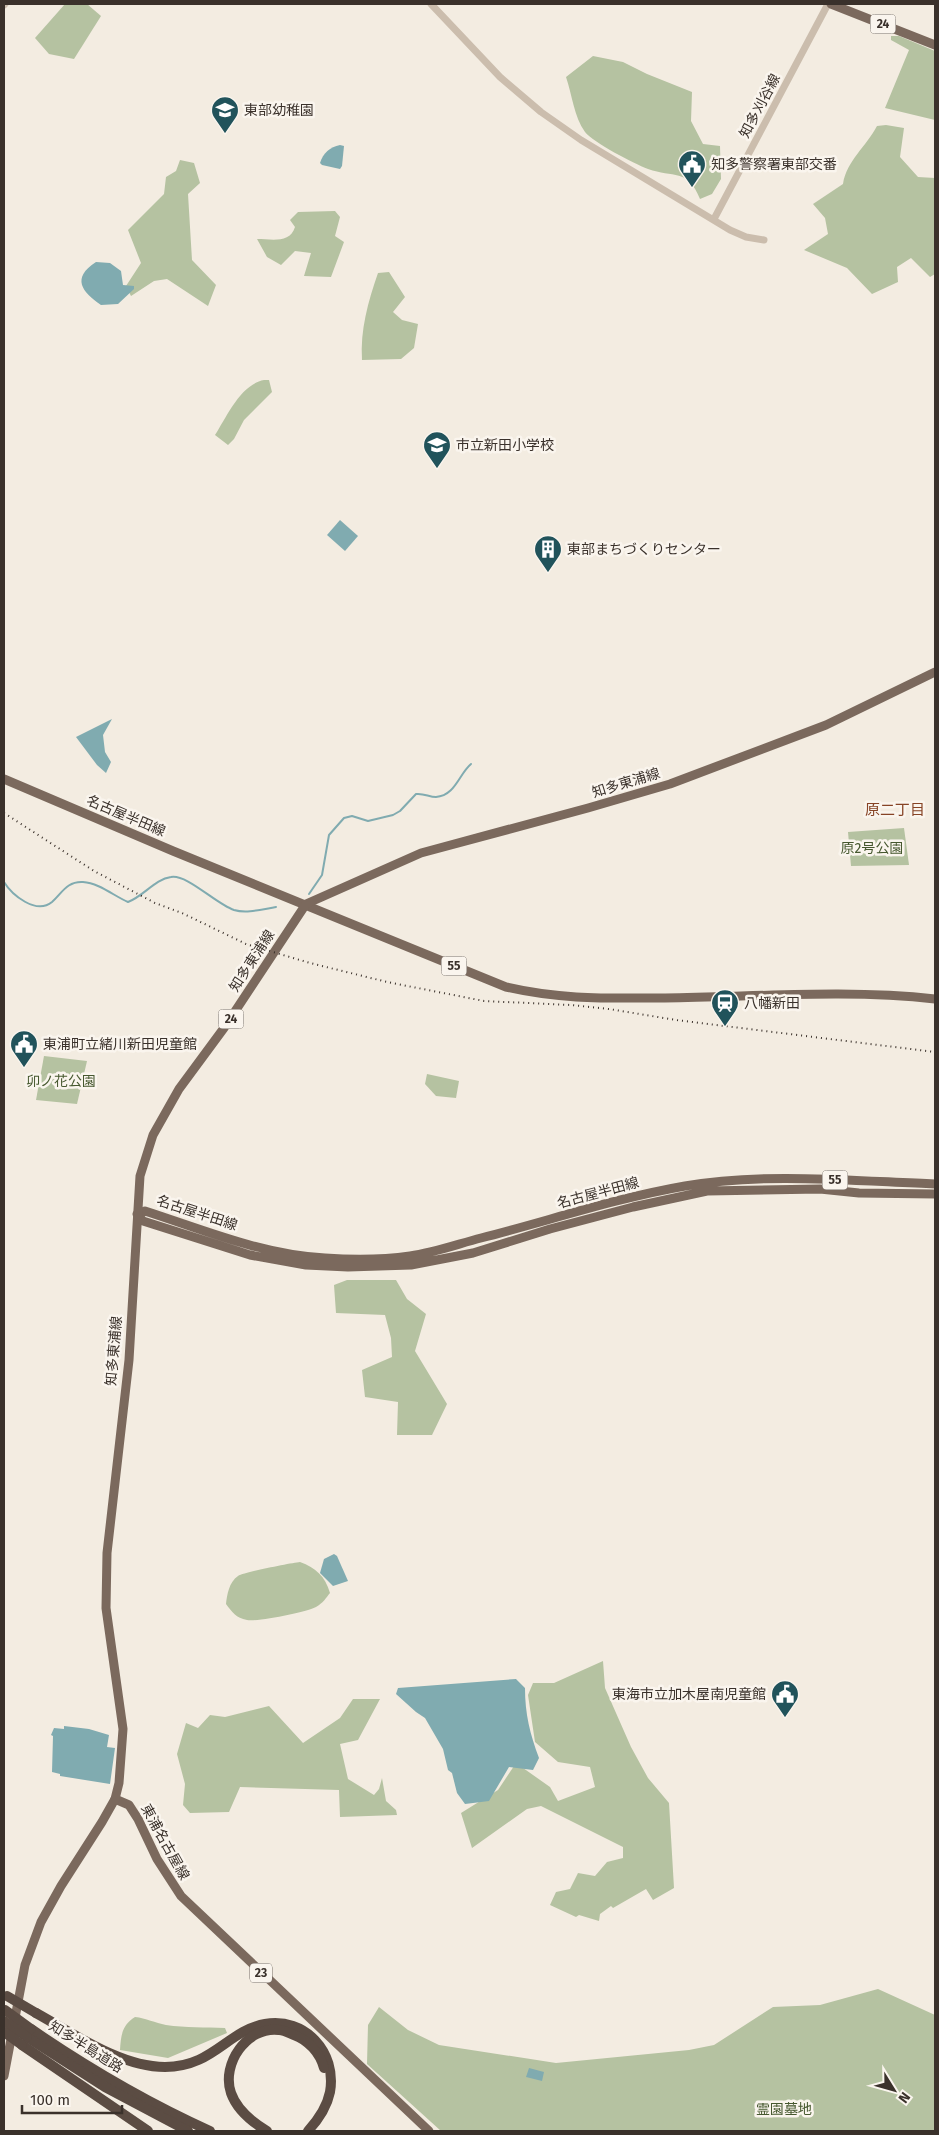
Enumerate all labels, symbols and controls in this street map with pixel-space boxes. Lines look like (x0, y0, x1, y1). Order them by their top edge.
road number: 24 (870, 14, 896, 34)
street label: 知多刈谷線 (736, 71, 784, 141)
school or university icon: 東部幼稚園 (210, 95, 240, 134)
place label: 東部幼稚園 (244, 102, 314, 119)
public building icon: 知多警察署東部交番 (677, 149, 707, 188)
place label: 知多警察署東部交番 (711, 156, 837, 173)
school or university icon: 市立新田小学校 (422, 430, 452, 469)
place label: 市立新田小学校 (456, 437, 554, 454)
building icon: 東部まちづくりセンター (533, 534, 563, 573)
place label: 東部まちづくりセンター (567, 541, 721, 558)
street label: 知多東浦線 (590, 765, 662, 801)
street label: 名古屋半田線 (84, 792, 168, 840)
district label: 原二丁目 (865, 801, 925, 819)
park label: 原2号公園 (841, 840, 903, 857)
street label: 知多東浦線 (226, 927, 278, 995)
road number: 55 (442, 956, 466, 976)
station icon: 八幡新田 (710, 988, 740, 1027)
place label: 八幡新田 (744, 995, 800, 1012)
road number: 24 (218, 1010, 244, 1028)
public building icon: 東浦町立緒川新田児童館 (9, 1029, 39, 1068)
place label: 東浦町立緒川新田児童館 (43, 1036, 197, 1053)
park label: 卯ノ花公園 (26, 1073, 96, 1090)
road number: 55 (822, 1170, 848, 1190)
street label: 名古屋半田線 (555, 1174, 641, 1212)
street label: 名古屋半田線 (154, 1192, 240, 1234)
street label: 知多東浦線 (102, 1315, 126, 1387)
public building icon: 東海市立加木屋南児童館 (770, 1679, 800, 1718)
place label: 東海市立加木屋南児童館 (612, 1686, 766, 1703)
street label: 東浦名古屋線 (137, 1801, 193, 1883)
road number: 23 (250, 1964, 272, 1982)
street label: 知多半島道路 (46, 2018, 126, 2076)
north arrow (869, 2065, 919, 2115)
scale bar (22, 2082, 122, 2114)
text: N (894, 2089, 914, 2106)
text: 100 m (30, 2091, 70, 2109)
park label: 霊園墓地 (756, 2101, 812, 2118)

